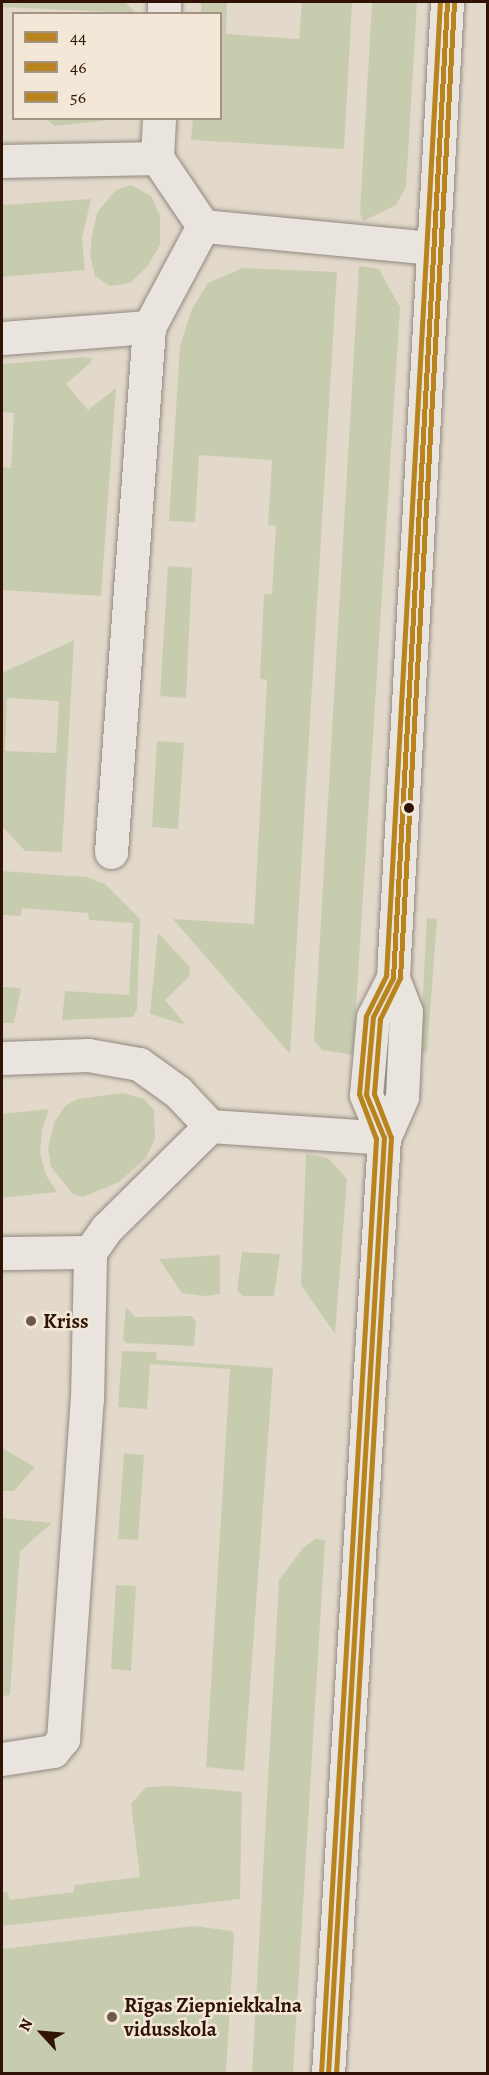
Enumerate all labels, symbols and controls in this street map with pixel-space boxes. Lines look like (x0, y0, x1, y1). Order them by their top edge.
legend (12, 12, 222, 120)
text: 44 (70, 25, 86, 49)
text: 46 (70, 55, 86, 79)
text: 56 (70, 85, 86, 109)
unlabelled marker (403, 802, 415, 814)
place label: Kriss (43, 1308, 89, 1334)
marker: Kriss (24, 1314, 38, 1328)
place label: Rīgas Ziepniekkalna vidusskola (124, 1992, 302, 2042)
north arrow (12, 2003, 72, 2063)
marker: Rīgas Ziepniekkalna vidusskola (105, 2010, 119, 2024)
text: N (13, 2015, 38, 2035)

